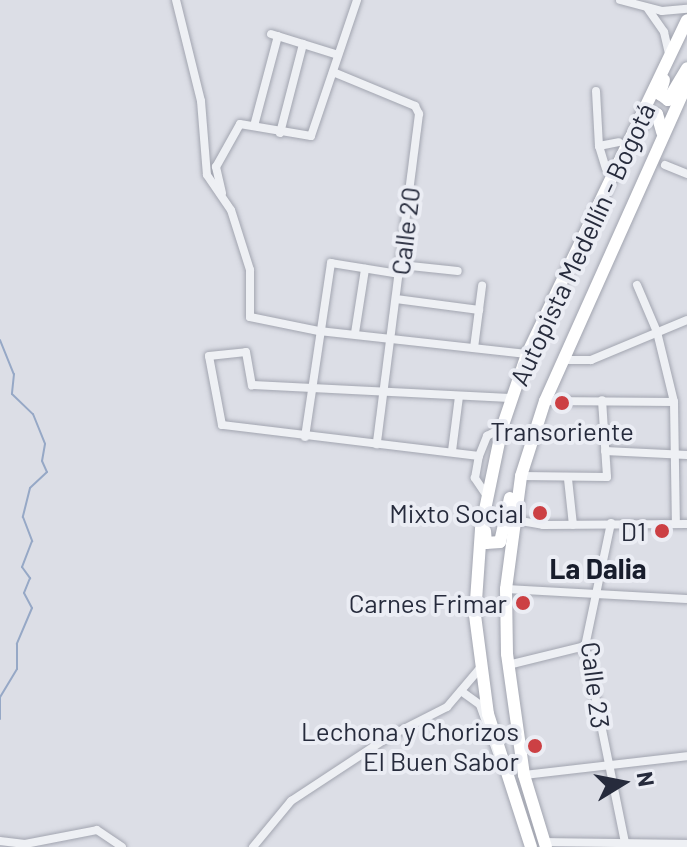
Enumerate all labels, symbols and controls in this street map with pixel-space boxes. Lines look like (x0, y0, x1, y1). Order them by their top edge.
street label: Autopista Medellín - Bogotá (503, 98, 661, 390)
street label: Calle 20 (384, 185, 426, 277)
marker: Transoriente (553, 394, 571, 412)
place label: Transoriente (490, 415, 634, 447)
place label: Mixto Social (389, 497, 524, 529)
marker: Mixto Social (531, 504, 549, 522)
place label: D1 (621, 515, 646, 547)
marker: D1 (653, 522, 671, 540)
district label: La Dalia (549, 551, 647, 585)
place label: Carnes Frimar (349, 587, 507, 619)
marker: Carnes Frimar (514, 594, 532, 612)
street label: Calle 23 (575, 640, 617, 730)
place label: Lechona y Chorizos El Buen Sabor (301, 715, 519, 776)
marker: Lechona y Chorizos El Buen Sabor (526, 737, 544, 755)
north arrow (583, 743, 663, 823)
text: N (633, 769, 661, 788)

